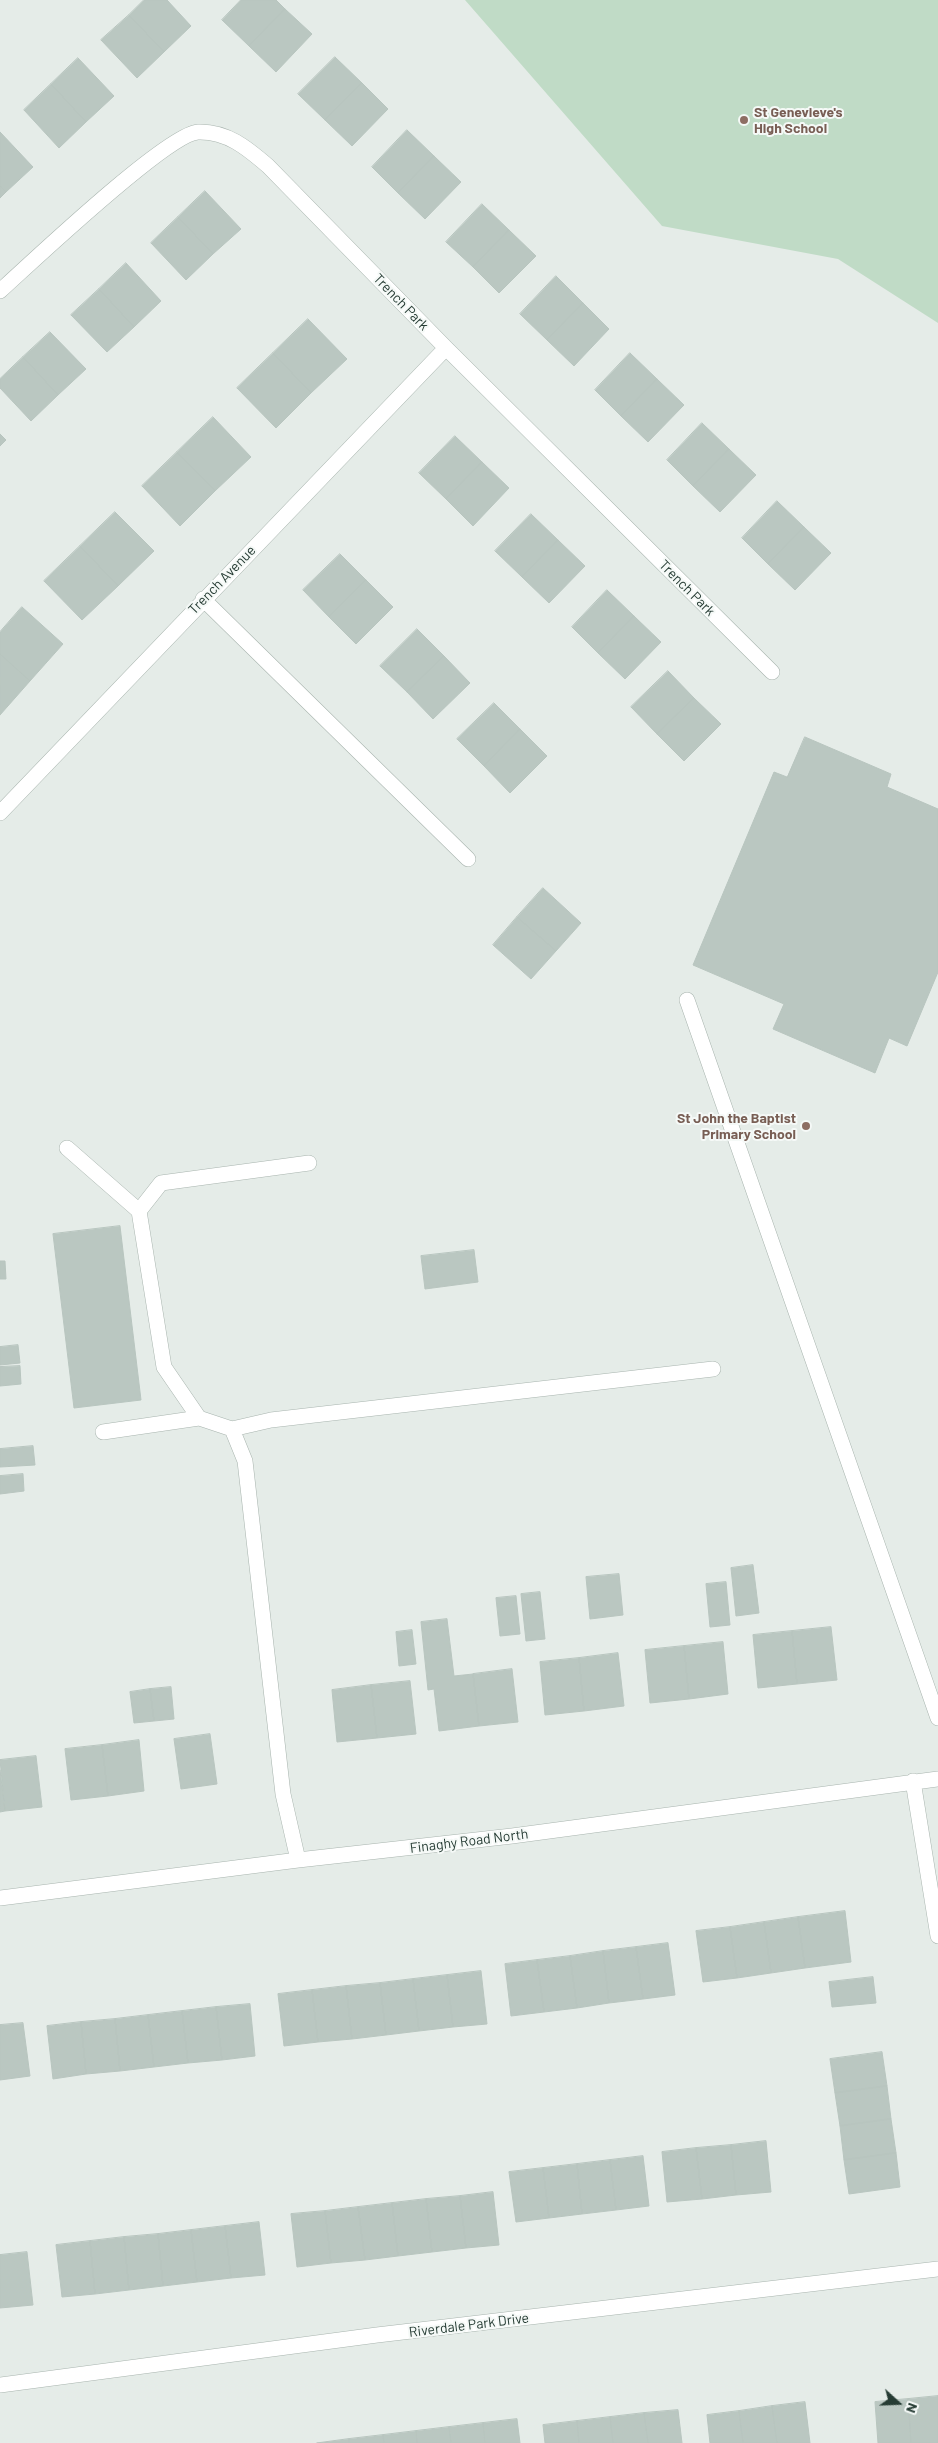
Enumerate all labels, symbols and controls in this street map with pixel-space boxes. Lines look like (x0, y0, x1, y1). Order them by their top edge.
place label: St Genevieve's High School (754, 104, 843, 136)
marker: St Genevieve's High School (738, 114, 750, 126)
street label: Trench Park (370, 270, 432, 334)
street label: Trench Avenue (185, 542, 259, 618)
street label: Trench Park (655, 556, 719, 620)
place label: St John the Baptist Primary School (677, 1110, 796, 1142)
marker: St John the Baptist Primary School (800, 1120, 812, 1132)
street label: Finaghy Road North (409, 1825, 529, 1857)
street label: Riverdale Park Drive (408, 2309, 530, 2341)
north arrow (873, 2378, 923, 2428)
text: N (903, 2401, 922, 2416)

